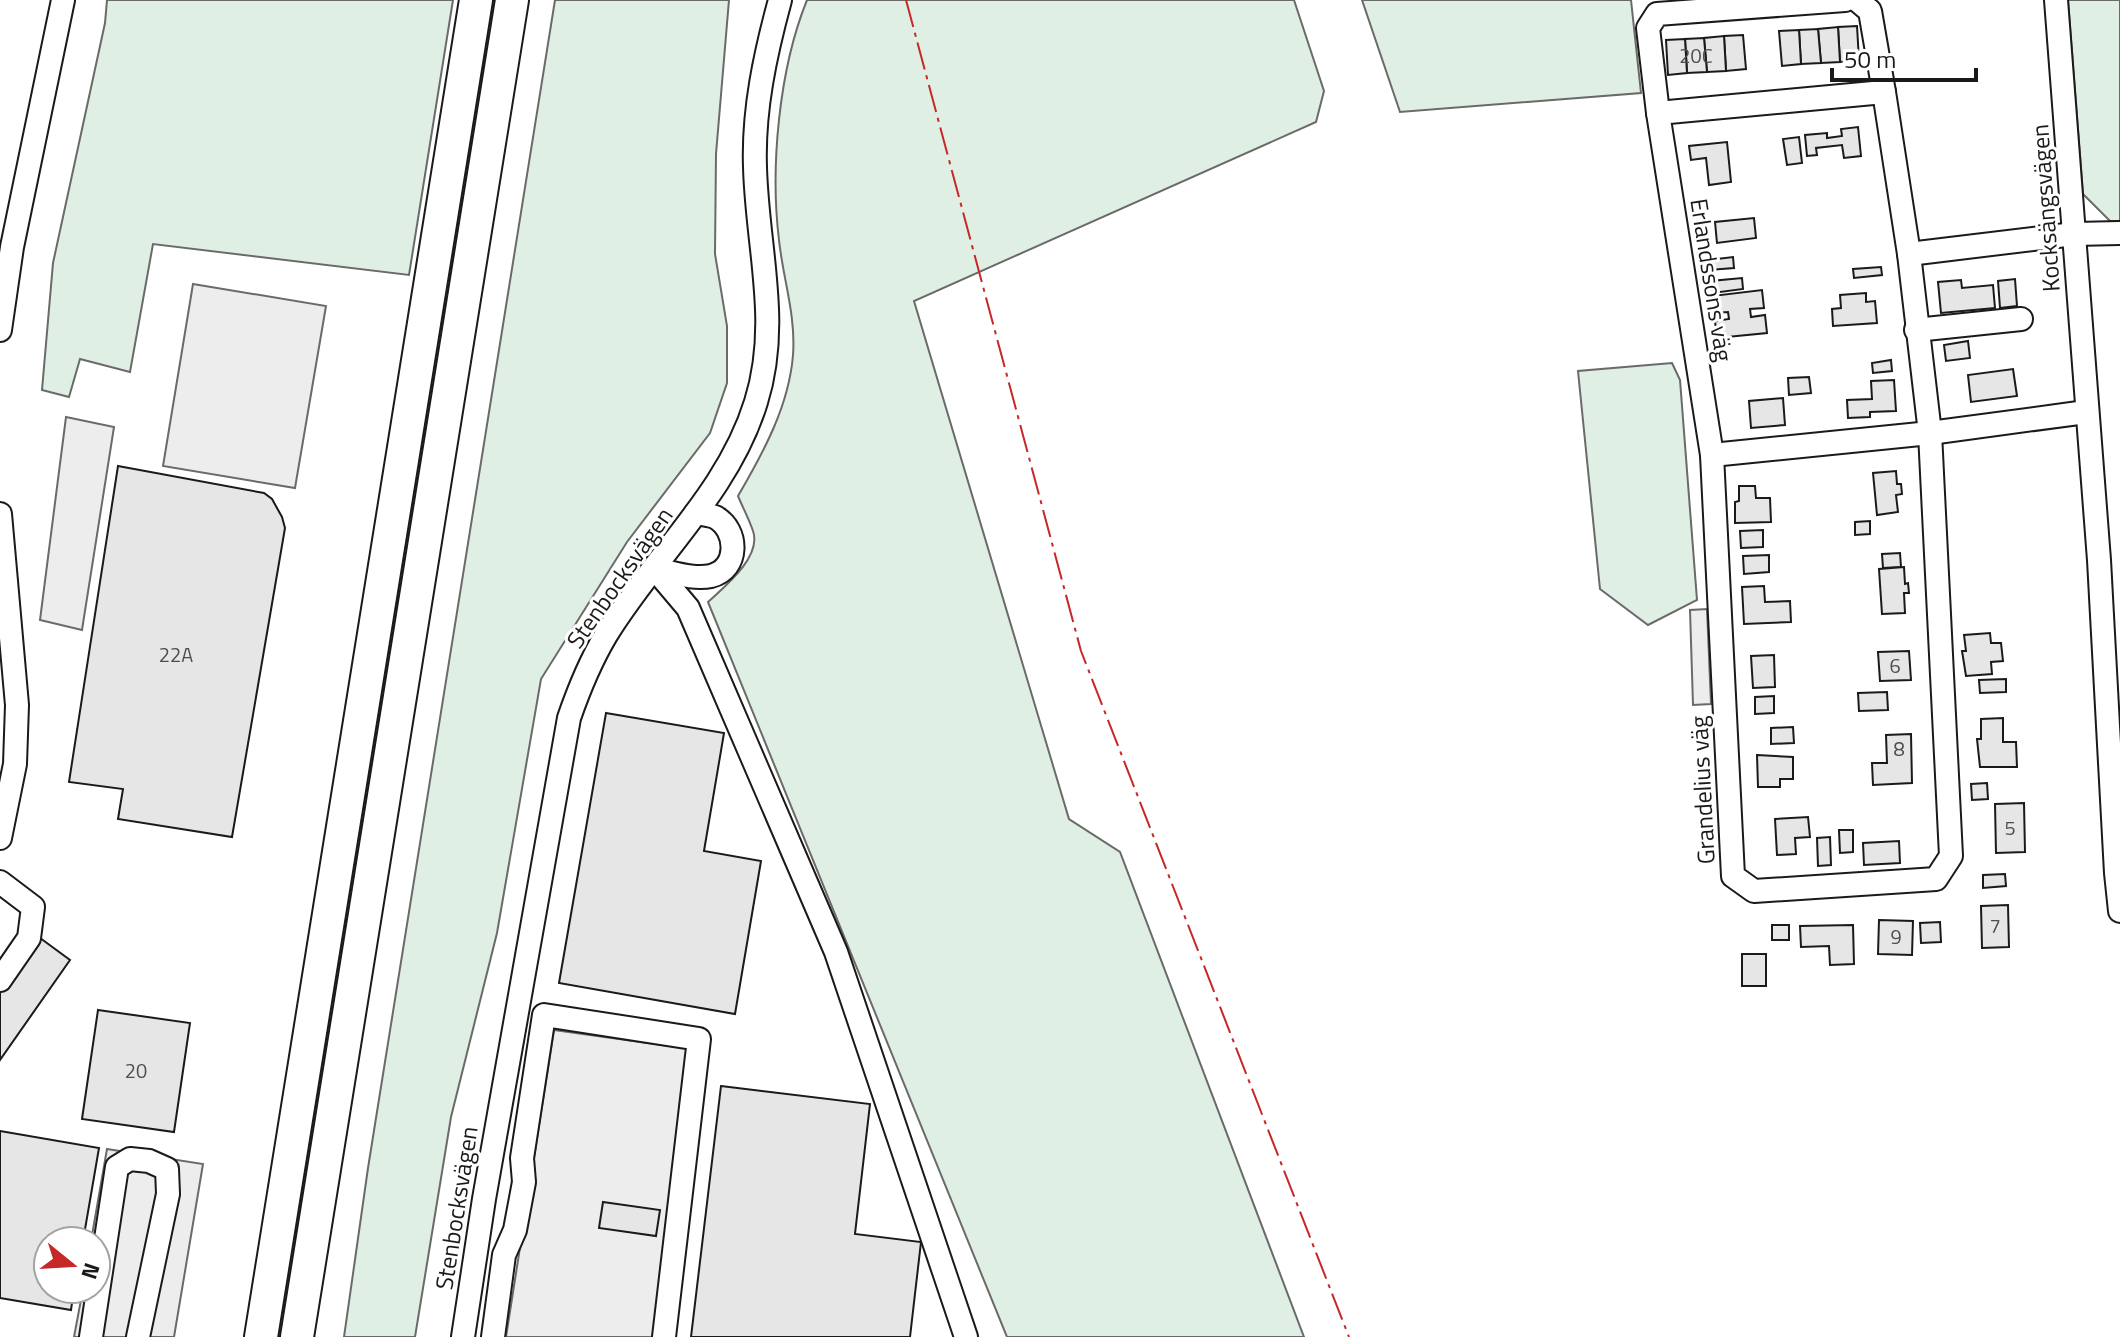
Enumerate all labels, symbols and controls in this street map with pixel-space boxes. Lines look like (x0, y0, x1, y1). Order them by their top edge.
scale bar (1832, 32, 1976, 82)
house number: 20C (1679, 40, 1713, 71)
text: 50 m (1844, 41, 1896, 77)
street label: Kocksängsvägen (2021, 123, 2069, 293)
street label: Erlandssons väg (1681, 196, 1743, 364)
street label: Stenbocksvägen (557, 499, 681, 655)
house number: 22A (159, 639, 193, 670)
house number: 6 (1889, 650, 1901, 681)
street label: Grandelius väg (1680, 715, 1724, 865)
house number: 8 (1893, 733, 1905, 764)
house number: 5 (2004, 812, 2016, 843)
house number: 7 (1989, 910, 2001, 941)
house number: 9 (1890, 921, 1902, 952)
house number: 20 (125, 1055, 147, 1086)
street label: Stenbocksvägen (425, 1123, 487, 1292)
north arrow (32, 1225, 112, 1305)
text: N (72, 1259, 110, 1284)

